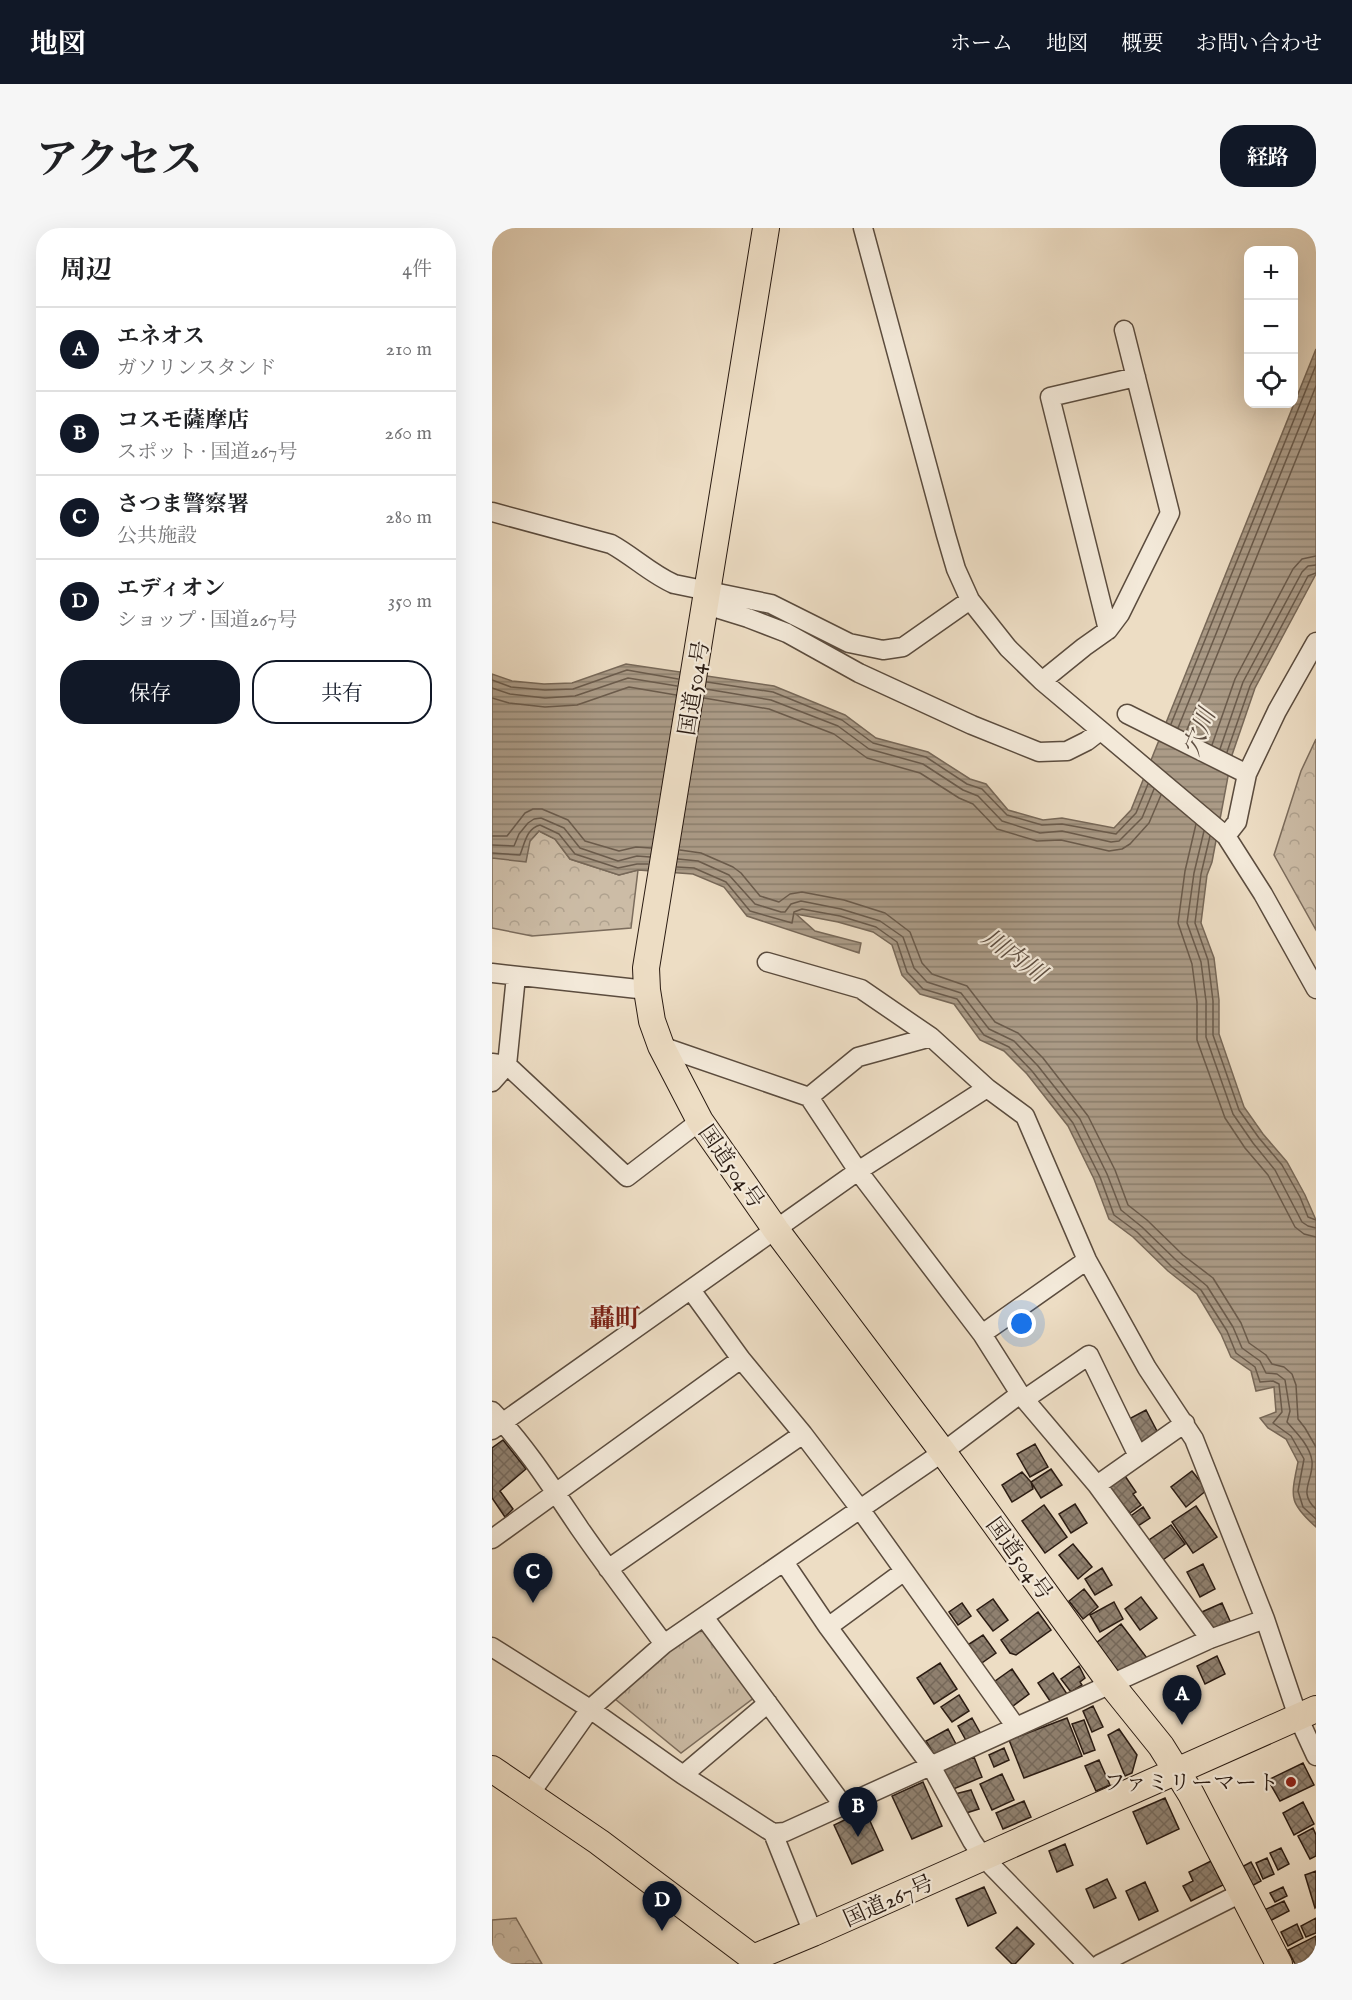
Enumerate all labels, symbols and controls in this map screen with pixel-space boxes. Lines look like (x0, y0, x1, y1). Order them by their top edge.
text: 地図 (30, 28, 86, 63)
text: ホーム (950, 31, 1013, 58)
text: 地図 (1046, 31, 1088, 58)
text: 概要 (1121, 31, 1163, 58)
text: お問い合わせ (1196, 31, 1322, 58)
button: 経路 (1220, 125, 1316, 187)
text: アクセス (36, 135, 203, 188)
map controls (1244, 246, 1298, 408)
button: + (1244, 246, 1298, 300)
text: 周辺 (60, 254, 112, 287)
text: 4件 (402, 257, 432, 282)
button: − (1244, 300, 1298, 354)
text: エネオス (117, 323, 205, 351)
text: A (73, 337, 86, 362)
text: 210 m (386, 337, 432, 362)
button: locate (1244, 354, 1298, 408)
text: ガソリンスタンド (117, 356, 276, 381)
text: コスモ薩摩店 (117, 407, 249, 435)
text: B (73, 421, 86, 446)
text: 260 m (385, 421, 432, 446)
text: スポット · 国道267号 (117, 440, 297, 465)
text: さつま警察署 (117, 491, 249, 519)
text: C (72, 505, 87, 530)
text: 280 m (385, 505, 432, 530)
text: 公共施設 (117, 524, 197, 549)
text: エディオン (117, 575, 225, 603)
text: D (71, 589, 88, 614)
text: 350 m (388, 589, 432, 614)
text: ショップ · 国道267号 (117, 608, 297, 633)
street label: 国道504号 (674, 639, 716, 738)
button: 保存 (60, 660, 240, 724)
button: 共有 (252, 660, 432, 724)
water label: 穴川 (1177, 702, 1225, 761)
water label: 川内川 (975, 923, 1054, 992)
street label: 国道504号 (692, 1120, 769, 1214)
district label: 轟町 (589, 1303, 641, 1336)
your location (1007, 1309, 1036, 1338)
street label: 国道504号 (979, 1512, 1058, 1606)
pin: C (514, 1554, 552, 1603)
pin: A (1162, 1676, 1202, 1725)
place label: ファミリーマート (1103, 1770, 1279, 1798)
marker: ファミリーマート (1284, 1775, 1298, 1789)
pin: B (838, 1788, 878, 1837)
street label: 国道267号 (839, 1870, 938, 1934)
pin: D (642, 1882, 682, 1931)

